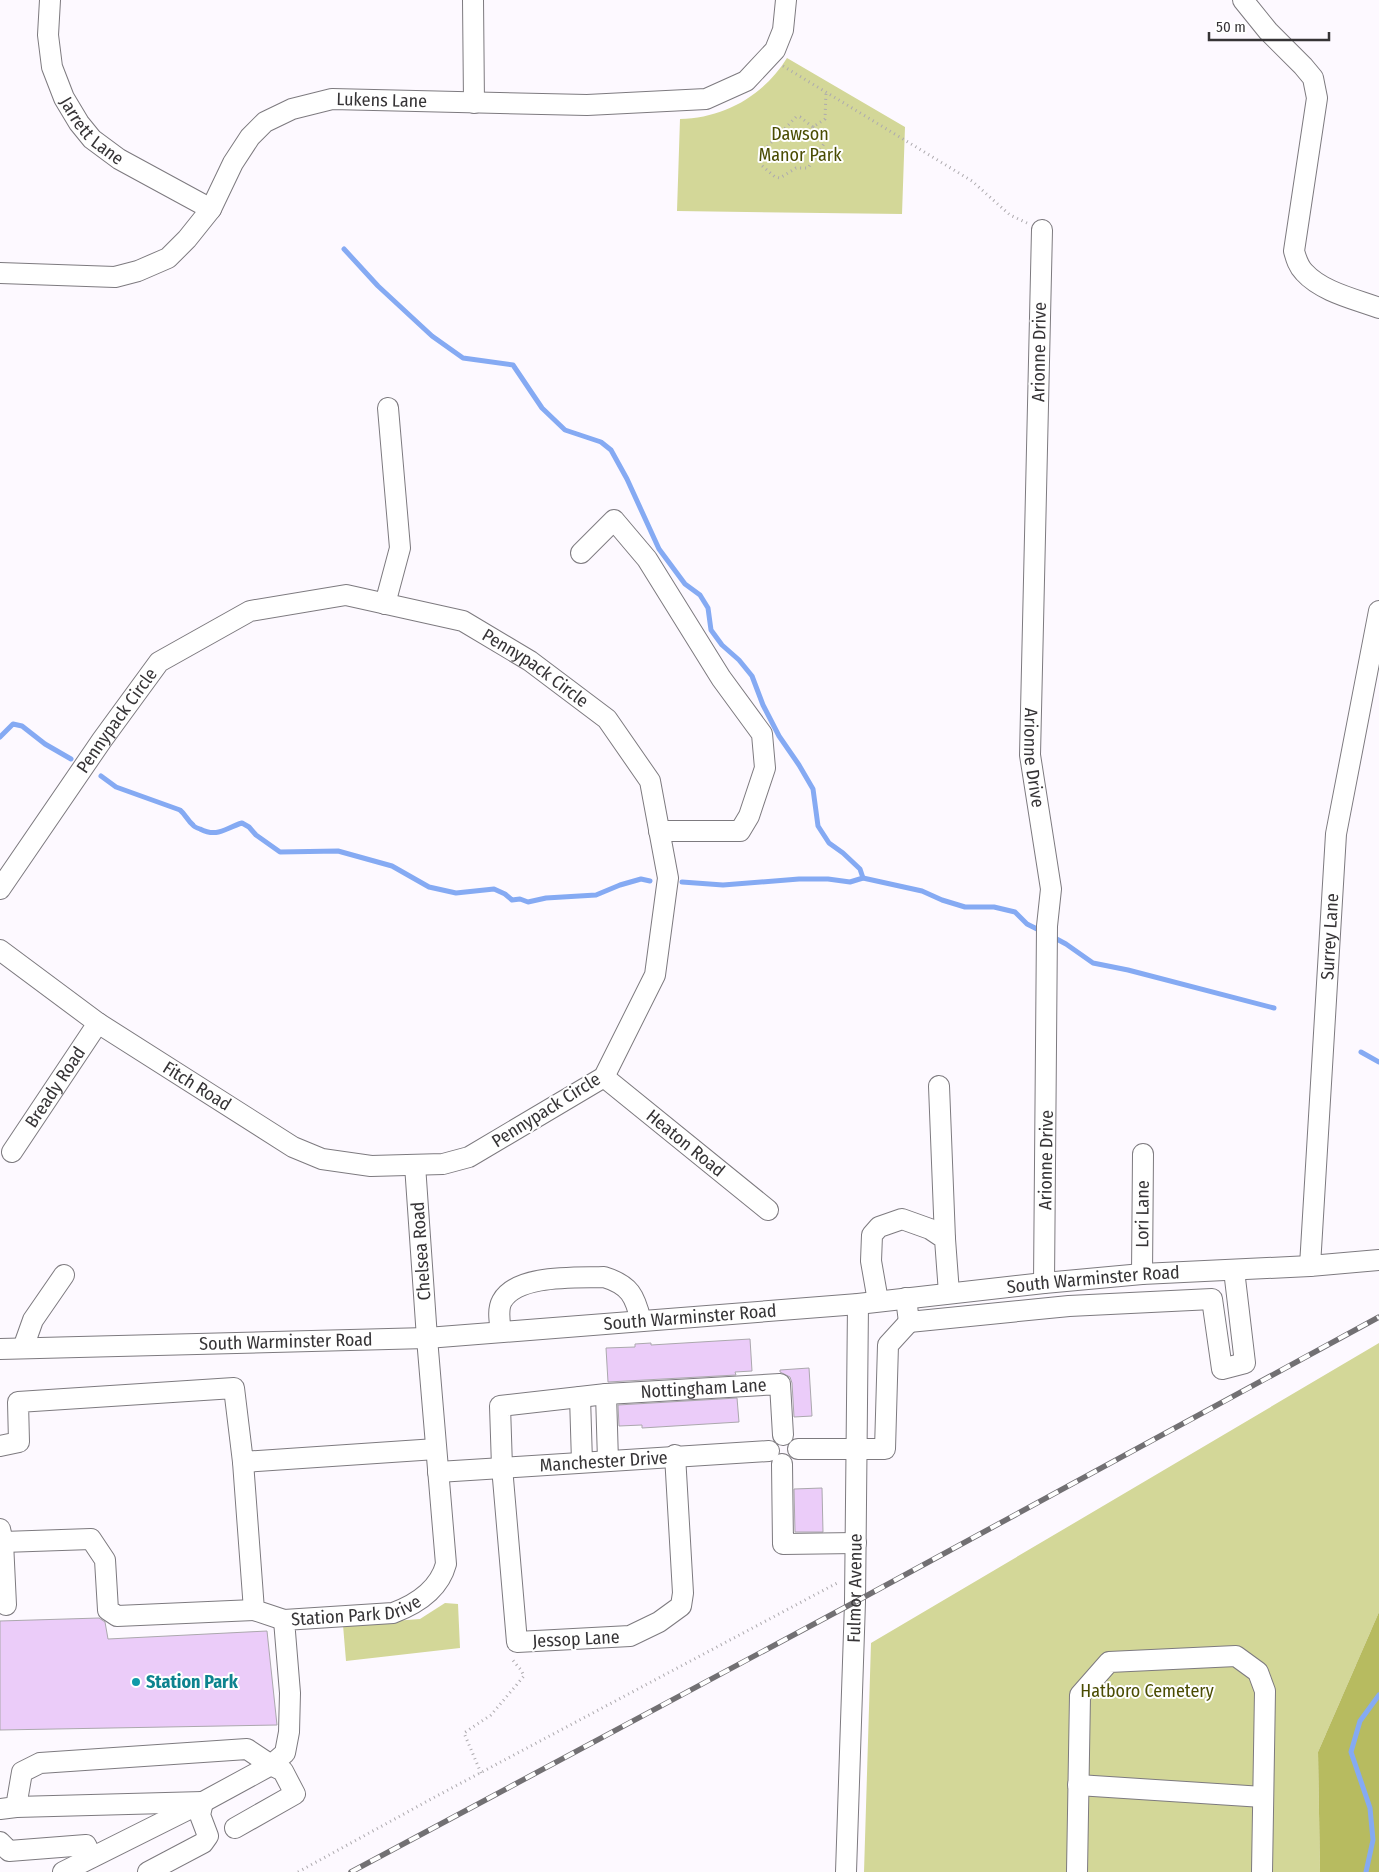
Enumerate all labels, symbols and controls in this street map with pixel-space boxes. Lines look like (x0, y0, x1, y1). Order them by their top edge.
scale bar (1209, 10, 1329, 42)
text: 50 m (1216, 18, 1246, 36)
street label: Lukens Lane (336, 88, 427, 112)
street label: Jarrett Lane (55, 93, 128, 170)
park label: Dawson Manor Park (758, 123, 842, 166)
street label: Arionne Drive (1027, 302, 1051, 402)
street label: Pennypack Circle (478, 624, 593, 712)
street label: Pennypack Circle (72, 664, 162, 777)
street label: Arionne Drive (1019, 708, 1049, 809)
street label: Surrey Lane (1316, 893, 1343, 980)
street label: Bready Road (20, 1043, 90, 1132)
street label: Fitch Road (159, 1056, 235, 1116)
street label: Pennypack Circle (488, 1068, 604, 1152)
street label: Heaton Road (642, 1105, 729, 1181)
street label: Arionne Drive (1034, 1110, 1058, 1210)
street label: Lori Lane (1131, 1180, 1154, 1248)
street label: Chelsea Road (407, 1201, 435, 1301)
street label: South Warminster Road (1006, 1261, 1180, 1298)
street label: South Warminster Road (603, 1299, 777, 1335)
street label: South Warminster Road (199, 1328, 373, 1355)
street label: Nottingham Lane (640, 1374, 767, 1403)
street label: Manchester Drive (539, 1446, 668, 1477)
street label: Fulmor Avenue (843, 1533, 867, 1643)
street label: Station Park Drive (290, 1590, 425, 1631)
street label: Jessop Lane (532, 1626, 620, 1652)
place label: Station Park (146, 1671, 239, 1693)
marker: Station Park (130, 1676, 142, 1688)
park label: Hatboro Cemetery (1080, 1680, 1214, 1702)

